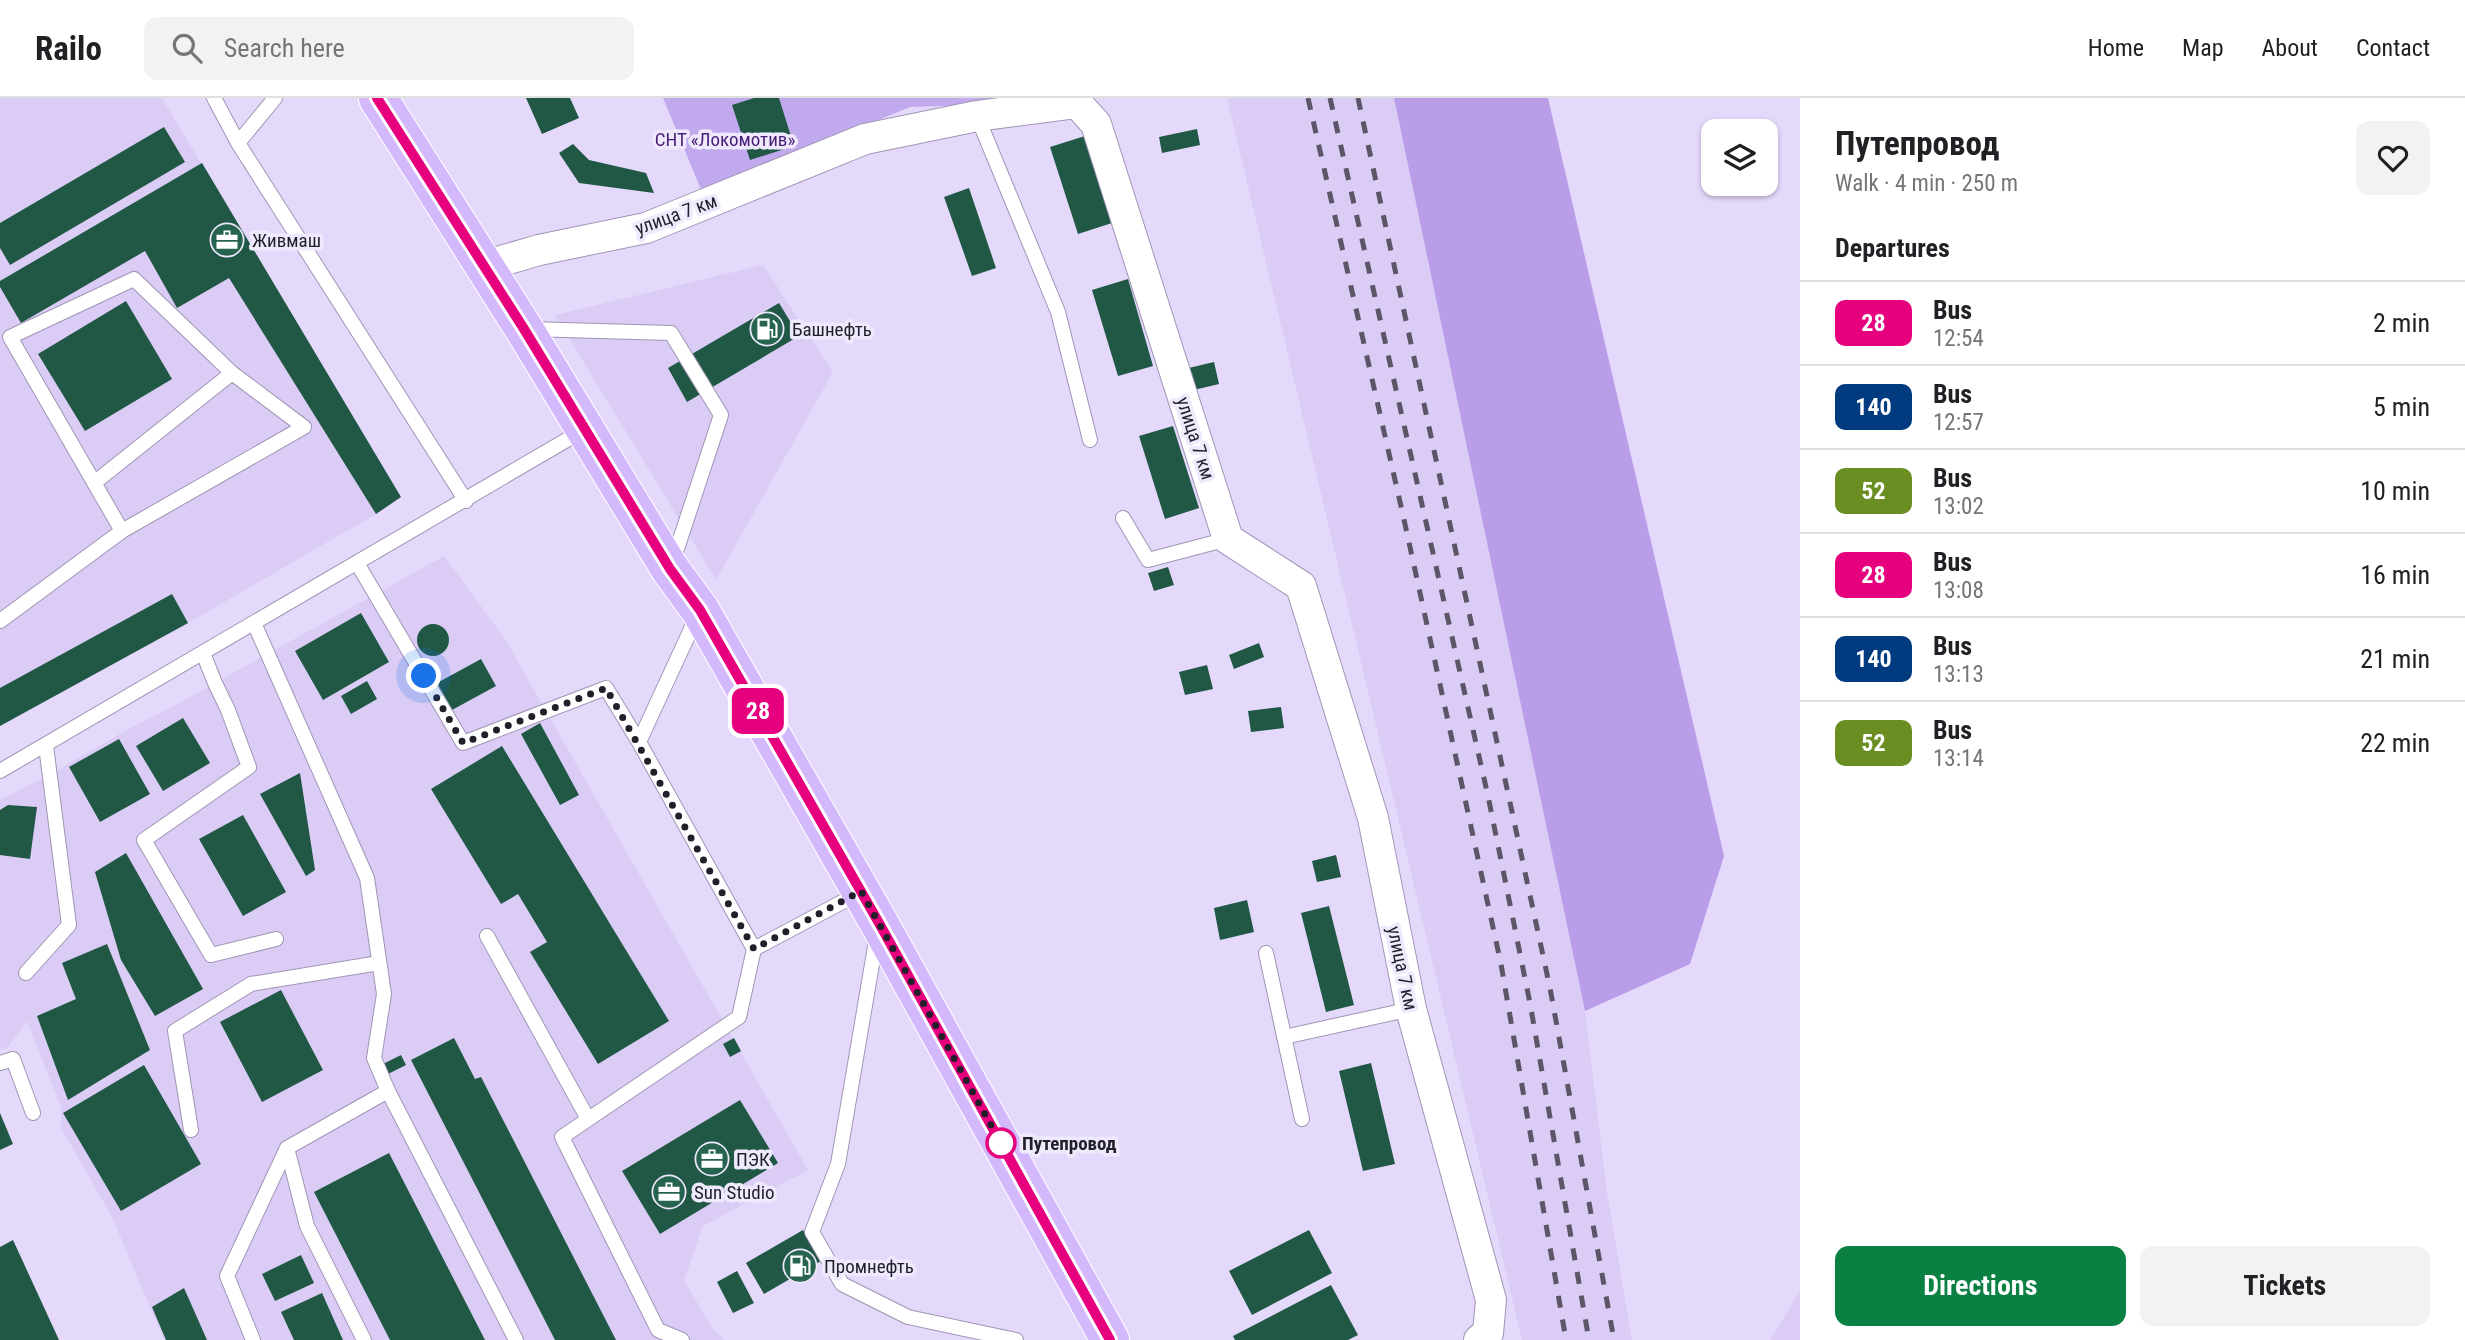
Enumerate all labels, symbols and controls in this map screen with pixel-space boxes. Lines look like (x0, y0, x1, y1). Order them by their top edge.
search box (144, 17, 634, 80)
text: Railo (35, 29, 102, 68)
icon: search (168, 29, 206, 67)
text: Search here (224, 33, 345, 63)
text: Home (2088, 34, 2144, 62)
text: Map (2182, 34, 2224, 62)
text: About (2262, 34, 2318, 62)
text: Contact (2356, 34, 2430, 62)
map controls (1701, 119, 1778, 196)
button: layers (1701, 119, 1778, 196)
button: heart (2356, 121, 2430, 195)
text: Путепровод (1835, 124, 1999, 163)
park label: СНТ «Локомотив» (655, 128, 795, 151)
text: Walk · 4 min · 250 m (1835, 170, 2018, 197)
street label: улица 7 км (632, 189, 720, 240)
office icon: Живмаш (208, 221, 246, 259)
place label: Живмаш (252, 229, 321, 252)
text: Departures (1835, 233, 1950, 263)
text: Bus (1933, 295, 1972, 325)
text: 2 min (2373, 308, 2430, 338)
text: 28 (1861, 309, 1886, 337)
fuel station icon: Башнефть (748, 310, 786, 348)
place label: Башнефть (792, 318, 872, 341)
text: 12:54 (1933, 325, 1984, 352)
text: Bus (1933, 379, 1972, 409)
text: 5 min (2373, 392, 2430, 422)
text: 140 (1855, 393, 1892, 421)
street label: улица 7 км (1171, 394, 1220, 482)
text: 12:57 (1933, 409, 1984, 436)
text: Bus (1933, 463, 1972, 493)
text: 10 min (2360, 476, 2430, 506)
text: 52 (1861, 477, 1886, 505)
text: 13:02 (1933, 493, 1984, 520)
text: Bus (1933, 547, 1972, 577)
text: 16 min (2360, 560, 2430, 590)
text: 28 (1861, 561, 1886, 589)
text: 13:08 (1933, 577, 1984, 604)
text: Bus (1933, 631, 1972, 661)
text: 21 min (2360, 644, 2430, 674)
text: 140 (1855, 645, 1892, 673)
your location (406, 658, 441, 693)
text: 13:13 (1933, 661, 1984, 688)
line badge: 28 (726, 688, 790, 734)
text: 28 (746, 697, 770, 725)
text: Bus (1933, 715, 1972, 745)
text: 22 min (2360, 728, 2430, 758)
text: 52 (1861, 729, 1886, 757)
text: 13:14 (1933, 745, 1984, 772)
street label: улица 7 км (1382, 924, 1423, 1012)
marker: Путепровод (986, 1128, 1016, 1158)
place label: Путепровод (1022, 1132, 1117, 1155)
office icon: ПЭК (693, 1140, 731, 1178)
place label: ПЭК (736, 1148, 770, 1171)
office icon: Sun Studio (650, 1173, 688, 1211)
place label: Sun Studio (694, 1181, 775, 1204)
button: Directions (1835, 1246, 2126, 1326)
button: Tickets (2140, 1246, 2430, 1326)
fuel station icon: Промнефть (781, 1247, 819, 1285)
place label: Промнефть (824, 1255, 914, 1278)

